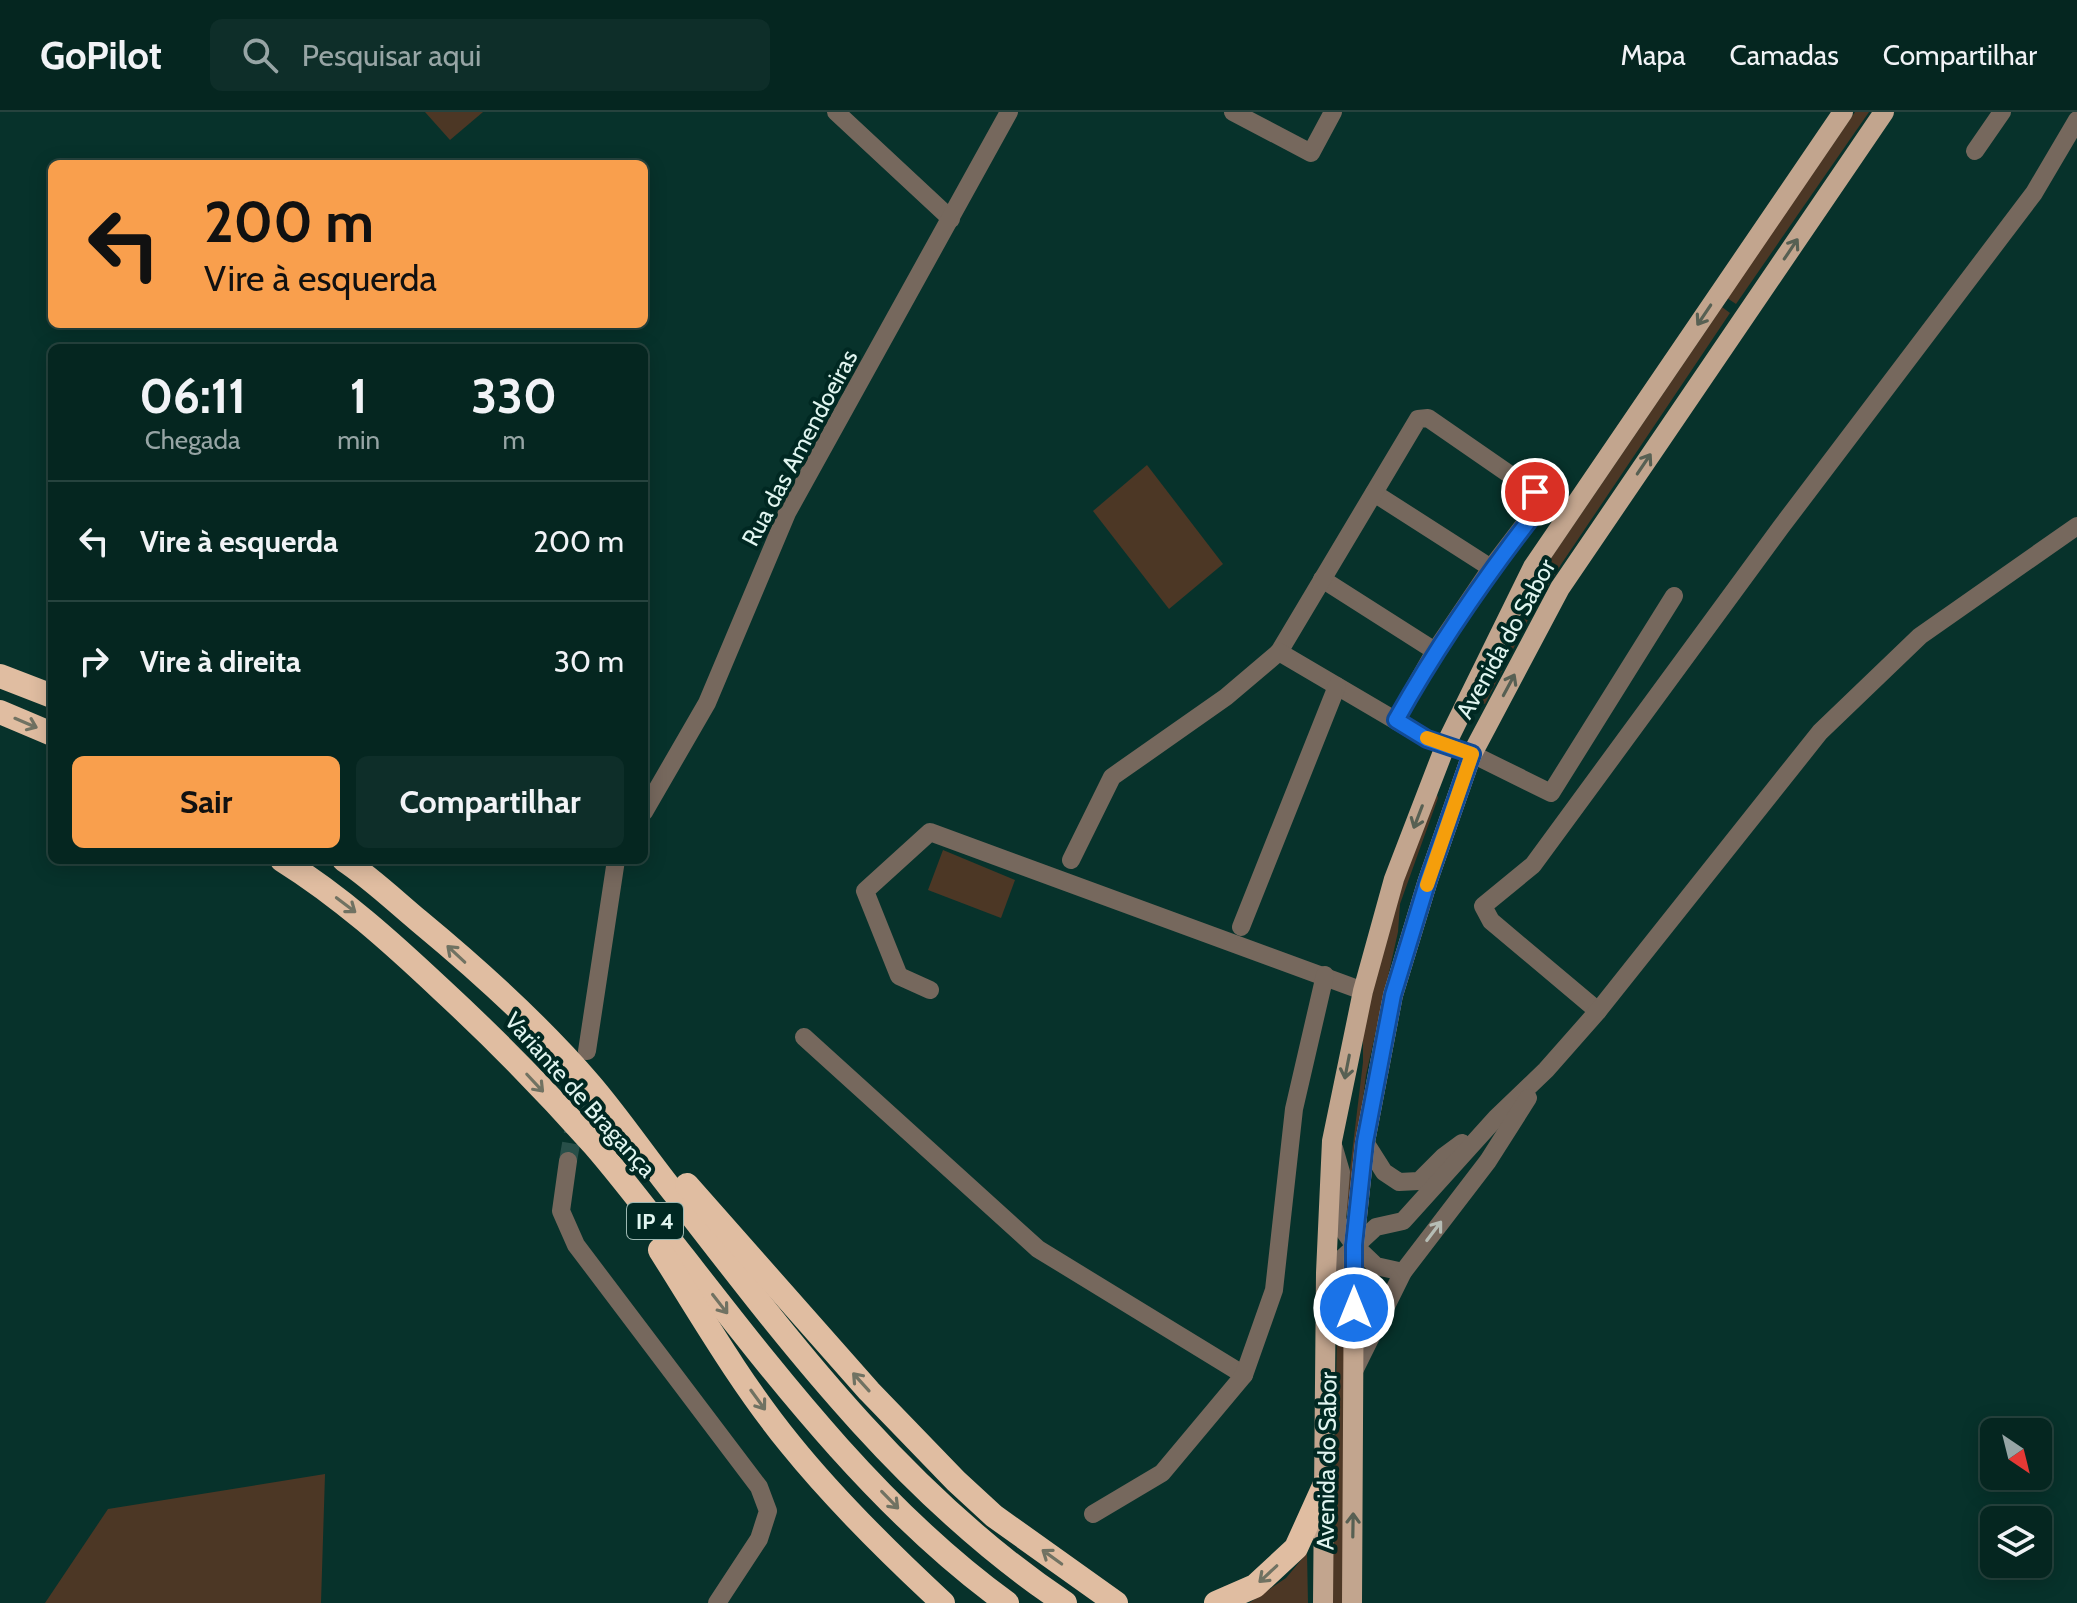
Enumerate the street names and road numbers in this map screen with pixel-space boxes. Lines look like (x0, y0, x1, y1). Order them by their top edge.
street label: Rua das Amendoeiras (736, 345, 864, 551)
street label: Avenida do Sabor (1450, 553, 1562, 724)
street label: Variante de Bragança (499, 1006, 662, 1183)
road number: IP 4 (627, 1203, 683, 1239)
street label: Avenida do Sabor (1310, 1371, 1343, 1550)

